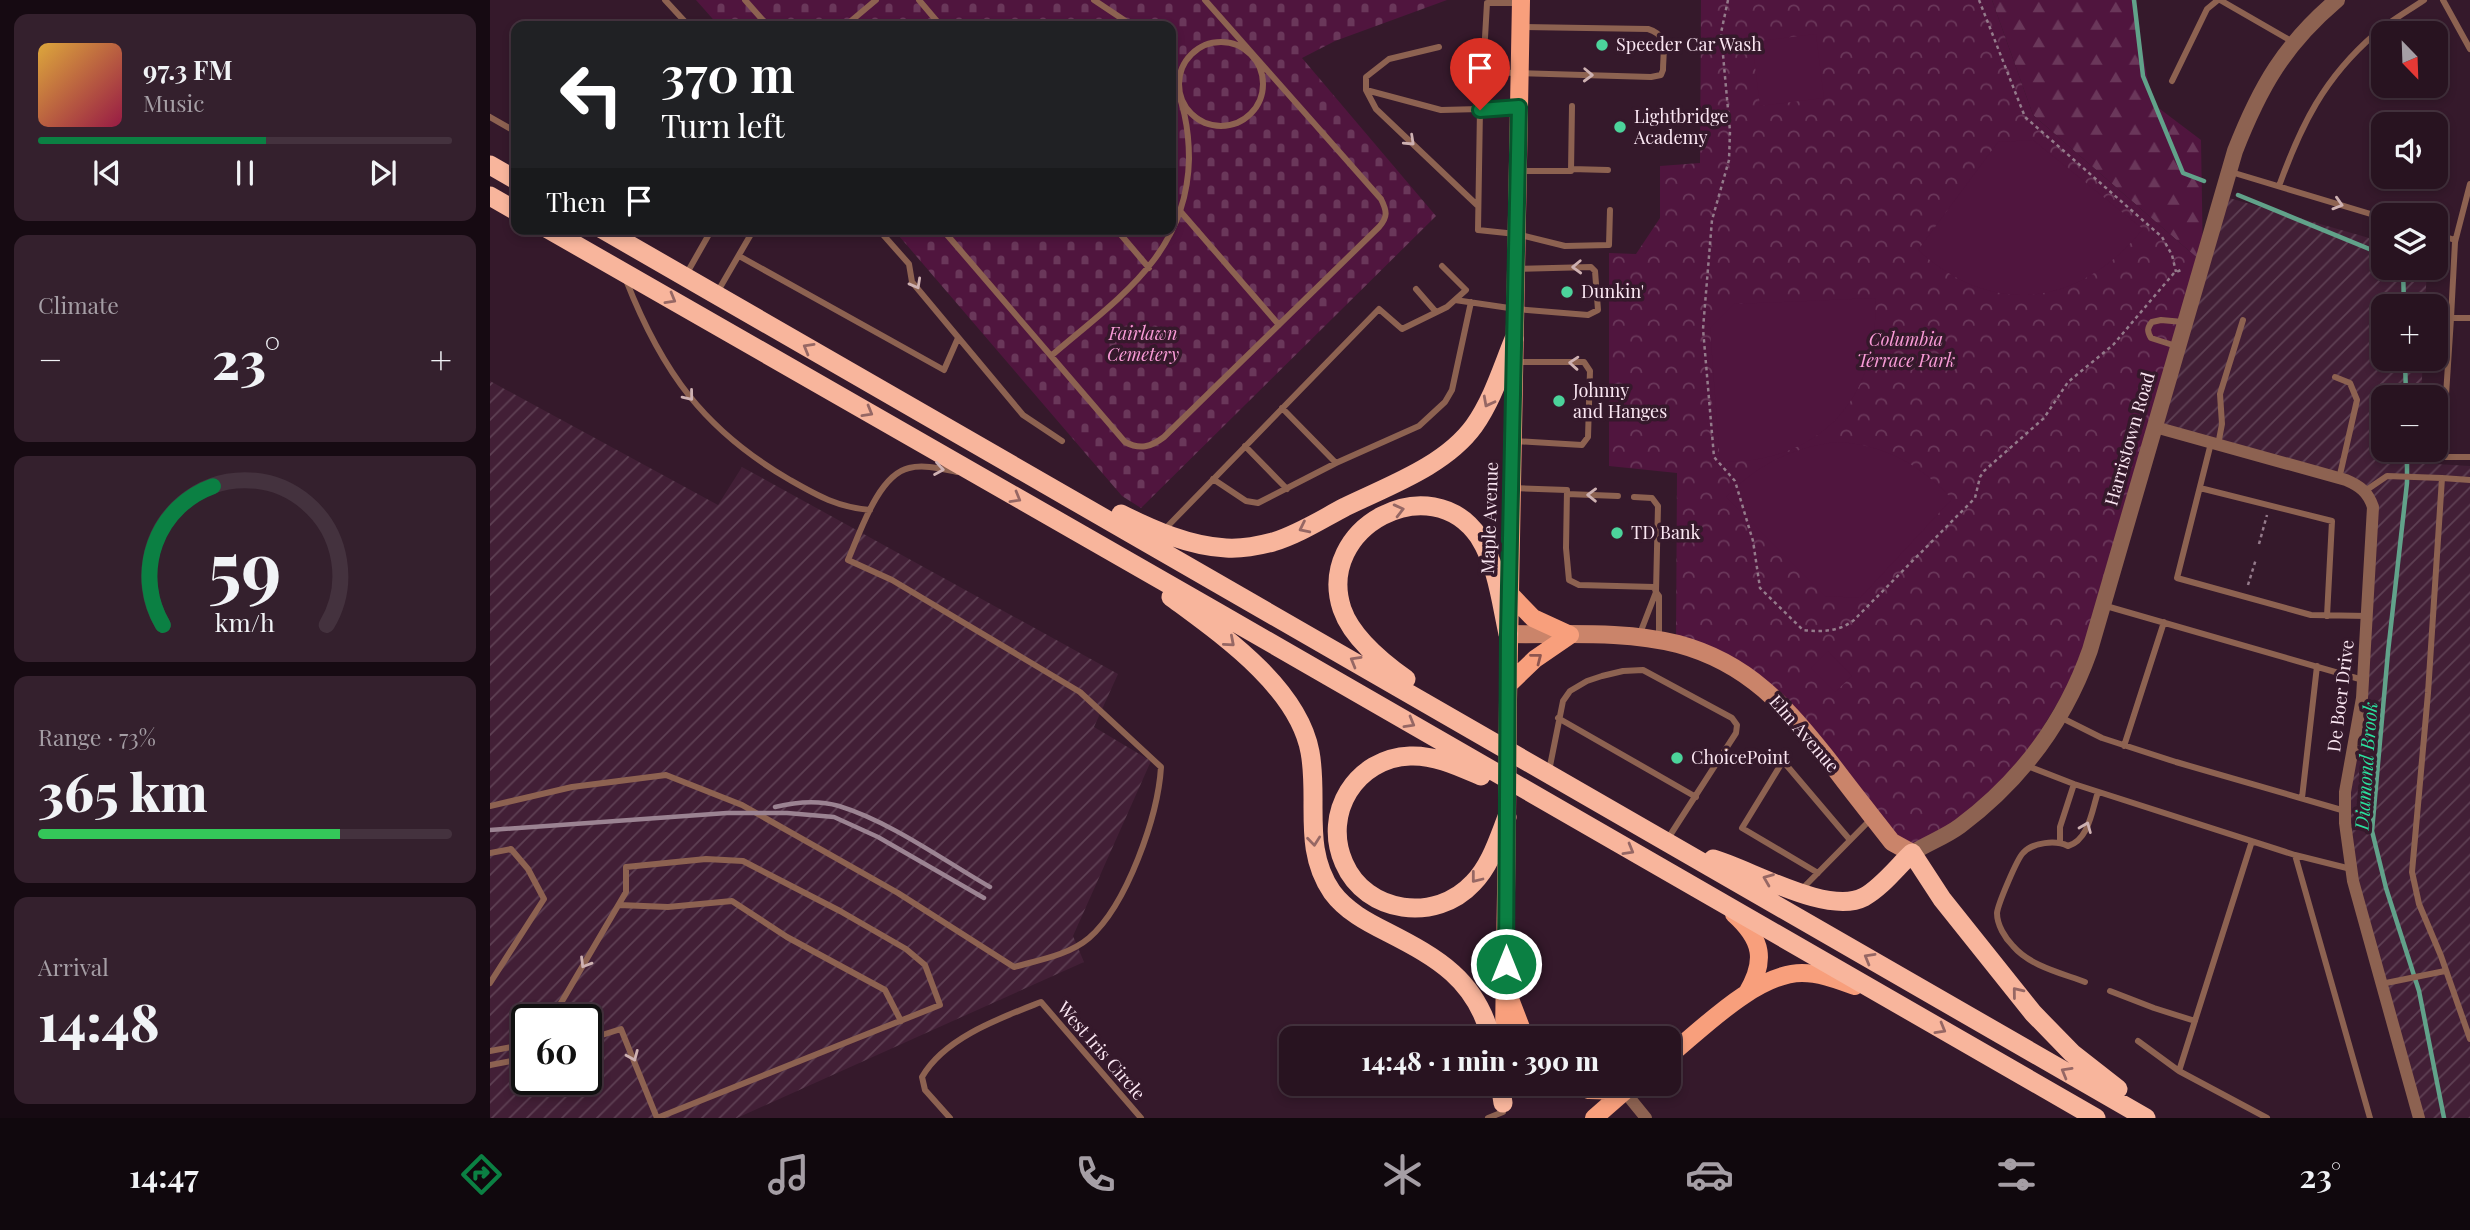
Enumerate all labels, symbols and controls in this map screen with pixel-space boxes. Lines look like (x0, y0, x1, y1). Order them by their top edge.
north arrow (2371, 21, 2448, 98)
map controls (2371, 21, 2448, 462)
place label: Speeder Car Wash (1616, 32, 1762, 56)
marker: Speeder Car Wash (1594, 37, 1610, 53)
pin (1450, 38, 1510, 110)
text: 370 m (661, 40, 795, 105)
icon: left (546, 49, 637, 140)
icon: arrive (1461, 49, 1499, 87)
text: 97.3 FM (143, 52, 233, 87)
one-way arrow (1583, 67, 1594, 82)
text: Music (143, 87, 204, 118)
text: Turn left (661, 103, 785, 146)
place label: Lightbridge Academy (1633, 104, 1729, 149)
button: sound (2371, 112, 2448, 189)
marker: Lightbridge Academy (1612, 119, 1628, 135)
one-way arrow (1402, 132, 1415, 145)
icon: previous (88, 154, 126, 192)
icon: pause (226, 154, 264, 192)
icon: next (364, 154, 402, 192)
icon: arrive (620, 182, 658, 220)
text: Then (546, 184, 606, 219)
one-way arrow (2332, 196, 2344, 211)
button: layers (2371, 203, 2448, 280)
one-way arrow (1571, 260, 1582, 275)
one-way arrow (908, 276, 921, 289)
place label: Dunkin' (1581, 279, 1644, 303)
marker: Dunkin' (1559, 284, 1575, 300)
text: Climate (38, 289, 119, 320)
one-way arrow (663, 291, 676, 304)
button: + (2371, 294, 2448, 371)
park label: Fairlawn Cemetery (1107, 321, 1179, 366)
text: 23° (212, 324, 280, 393)
park label: Columbia Terrace Park (1857, 327, 1955, 372)
text: − (38, 333, 63, 384)
text: + (430, 333, 452, 384)
one-way arrow (802, 343, 815, 356)
one-way arrow (1568, 356, 1579, 371)
street label: Harristown Road (2098, 369, 2160, 508)
place label: Johnny and Hanges (1572, 378, 1667, 423)
button: − (2371, 385, 2448, 462)
one-way arrow (681, 388, 693, 401)
marker: Johnny and Hanges (1551, 393, 1567, 409)
one-way arrow (1482, 394, 1496, 407)
one-way arrow (861, 404, 874, 417)
one-way arrow (933, 461, 945, 476)
street label: Maple Avenue (1475, 461, 1503, 575)
one-way arrow (1586, 487, 1597, 503)
one-way arrow (1009, 489, 1022, 502)
one-way arrow (1392, 504, 1404, 518)
text: 59 (208, 516, 282, 613)
one-way arrow (1299, 520, 1311, 534)
place label: TD Bank (1631, 520, 1701, 544)
marker: TD Bank (1609, 525, 1625, 541)
text: km/h (215, 605, 275, 638)
one-way arrow (1222, 634, 1234, 647)
street label: De Boer Drive (2321, 638, 2359, 753)
one-way arrow (1530, 654, 1542, 667)
one-way arrow (1349, 656, 1362, 669)
street label: Elm Avenue (1764, 689, 1845, 777)
water label: Diamond Brook (2347, 701, 2382, 832)
one-way arrow (1403, 715, 1416, 728)
text: Range · 73% (38, 721, 156, 752)
place label: ChoicePoint (1691, 745, 1790, 769)
marker: ChoicePoint (1669, 750, 1685, 766)
text: 365 km (38, 756, 208, 825)
one-way arrow (2077, 821, 2091, 833)
one-way arrow (1306, 835, 1321, 847)
one-way arrow (1622, 842, 1635, 855)
one-way arrow (1472, 870, 1485, 882)
one-way arrow (1763, 874, 1775, 888)
position arrow (1469, 927, 1543, 1001)
text: Arrival (38, 951, 109, 982)
one-way arrow (1864, 953, 1876, 966)
one-way arrow (580, 955, 593, 968)
text: 14:48 (38, 986, 160, 1055)
one-way arrow (2012, 988, 2025, 1000)
street label: West Iris Circle (1052, 995, 1151, 1105)
speed limit sign: 60 (511, 1004, 602, 1095)
one-way arrow (1933, 1021, 1946, 1034)
text: 14:48 · 1 min · 390 m (1361, 1043, 1599, 1078)
one-way arrow (624, 1050, 638, 1062)
one-way arrow (2061, 1067, 2074, 1080)
icon: directions (457, 1150, 506, 1199)
icon: music (764, 1150, 813, 1199)
icon: phone (1071, 1150, 1120, 1199)
icon: climate (1378, 1150, 1427, 1199)
icon: car (1685, 1150, 1734, 1199)
icon: filters (1992, 1150, 2041, 1199)
text: 14:47 (129, 1153, 199, 1196)
text: 23° (2300, 1153, 2341, 1196)

